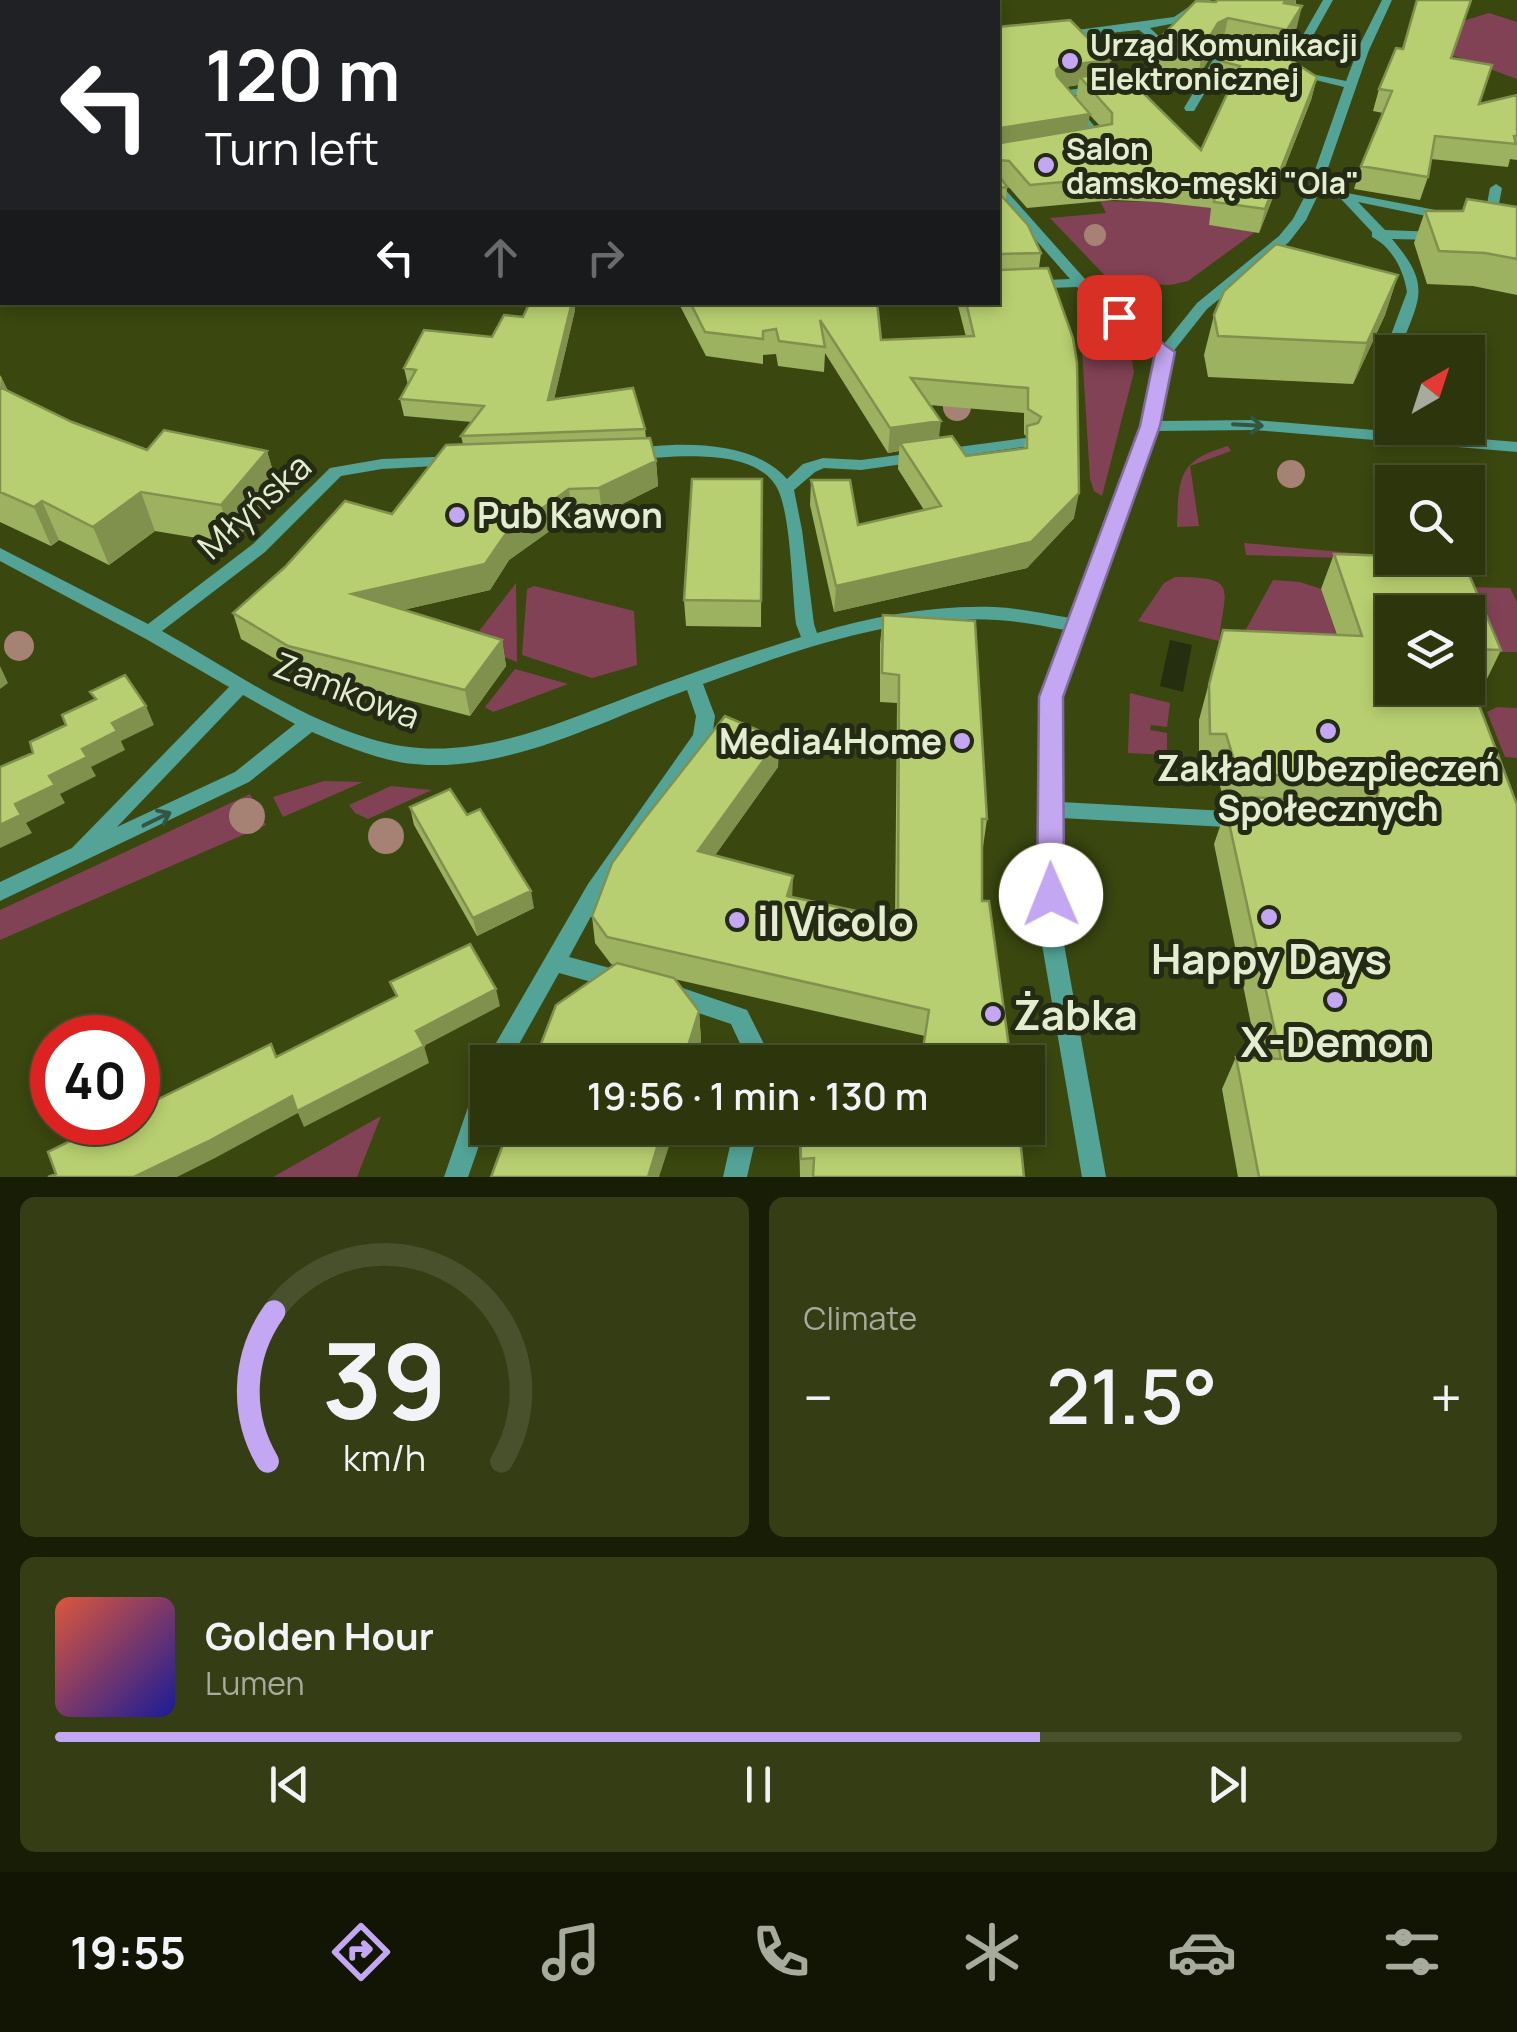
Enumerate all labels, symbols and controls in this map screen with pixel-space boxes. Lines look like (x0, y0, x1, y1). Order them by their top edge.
place label: Urząd Komunikacji Elektronicznej (1090, 24, 1358, 99)
text: 120 m (205, 26, 400, 122)
icon: left (40, 40, 170, 170)
marker: Urząd Komunikacji Elektronicznej (1059, 50, 1081, 72)
text: Turn left (205, 117, 379, 179)
place label: Salon damsko-męski "Ola" (1066, 128, 1359, 203)
marker: Salon damsko-męski "Ola" (1035, 154, 1057, 176)
icon: left (368, 230, 423, 285)
icon: ahead (473, 230, 528, 285)
icon: right (578, 230, 633, 285)
pin (1077, 275, 1162, 360)
icon: arrive (1092, 290, 1147, 345)
north arrow (1375, 335, 1485, 445)
map controls (1375, 335, 1485, 705)
one-way arrow (1231, 416, 1263, 435)
street label: Młyńska (187, 442, 321, 570)
button: search (1375, 465, 1485, 575)
place label: Pub Kawon (477, 491, 663, 539)
marker: Pub Kawon (446, 504, 468, 526)
button: layers (1375, 595, 1485, 705)
street label: Zamkowa (267, 640, 427, 740)
place label: Media4Home (719, 717, 942, 765)
marker: Zakład Ubezpieczeń Społecznych (1317, 720, 1339, 742)
marker: Media4Home (951, 730, 973, 752)
place label: Zakład Ubezpieczeń Społecznych (1156, 744, 1500, 832)
one-way arrow (141, 808, 171, 827)
position arrow (999, 843, 1103, 947)
place label: il Vicolo (757, 891, 914, 949)
marker: Happy Days (1258, 906, 1280, 928)
marker: il Vicolo (726, 909, 748, 931)
place label: Happy Days (1151, 929, 1387, 987)
place label: Żabka (1013, 985, 1138, 1043)
marker: X-Demon (1324, 989, 1346, 1011)
marker: Żabka (982, 1003, 1004, 1025)
place label: X-Demon (1241, 1012, 1429, 1070)
speed limit sign: 40 (30, 1015, 160, 1145)
text: 19:56 · 1 min · 130 m (587, 1069, 928, 1121)
text: Climate (804, 1296, 917, 1340)
text: 39 (322, 1308, 447, 1450)
text: 21.5° (1046, 1344, 1218, 1447)
text: − (804, 1359, 833, 1435)
text: + (1430, 1359, 1462, 1435)
text: km/h (343, 1433, 426, 1482)
text: Golden Hour (205, 1609, 434, 1661)
text: Lumen (205, 1661, 305, 1705)
icon: previous (262, 1757, 317, 1812)
icon: pause (731, 1757, 786, 1812)
icon: next (1200, 1757, 1255, 1812)
icon: directions (326, 1917, 396, 1987)
icon: music (536, 1917, 606, 1987)
icon: phone (746, 1917, 816, 1987)
icon: climate (957, 1917, 1027, 1987)
icon: car (1167, 1917, 1237, 1987)
icon: filters (1377, 1917, 1447, 1987)
text: 19:55 (70, 1921, 186, 1983)

